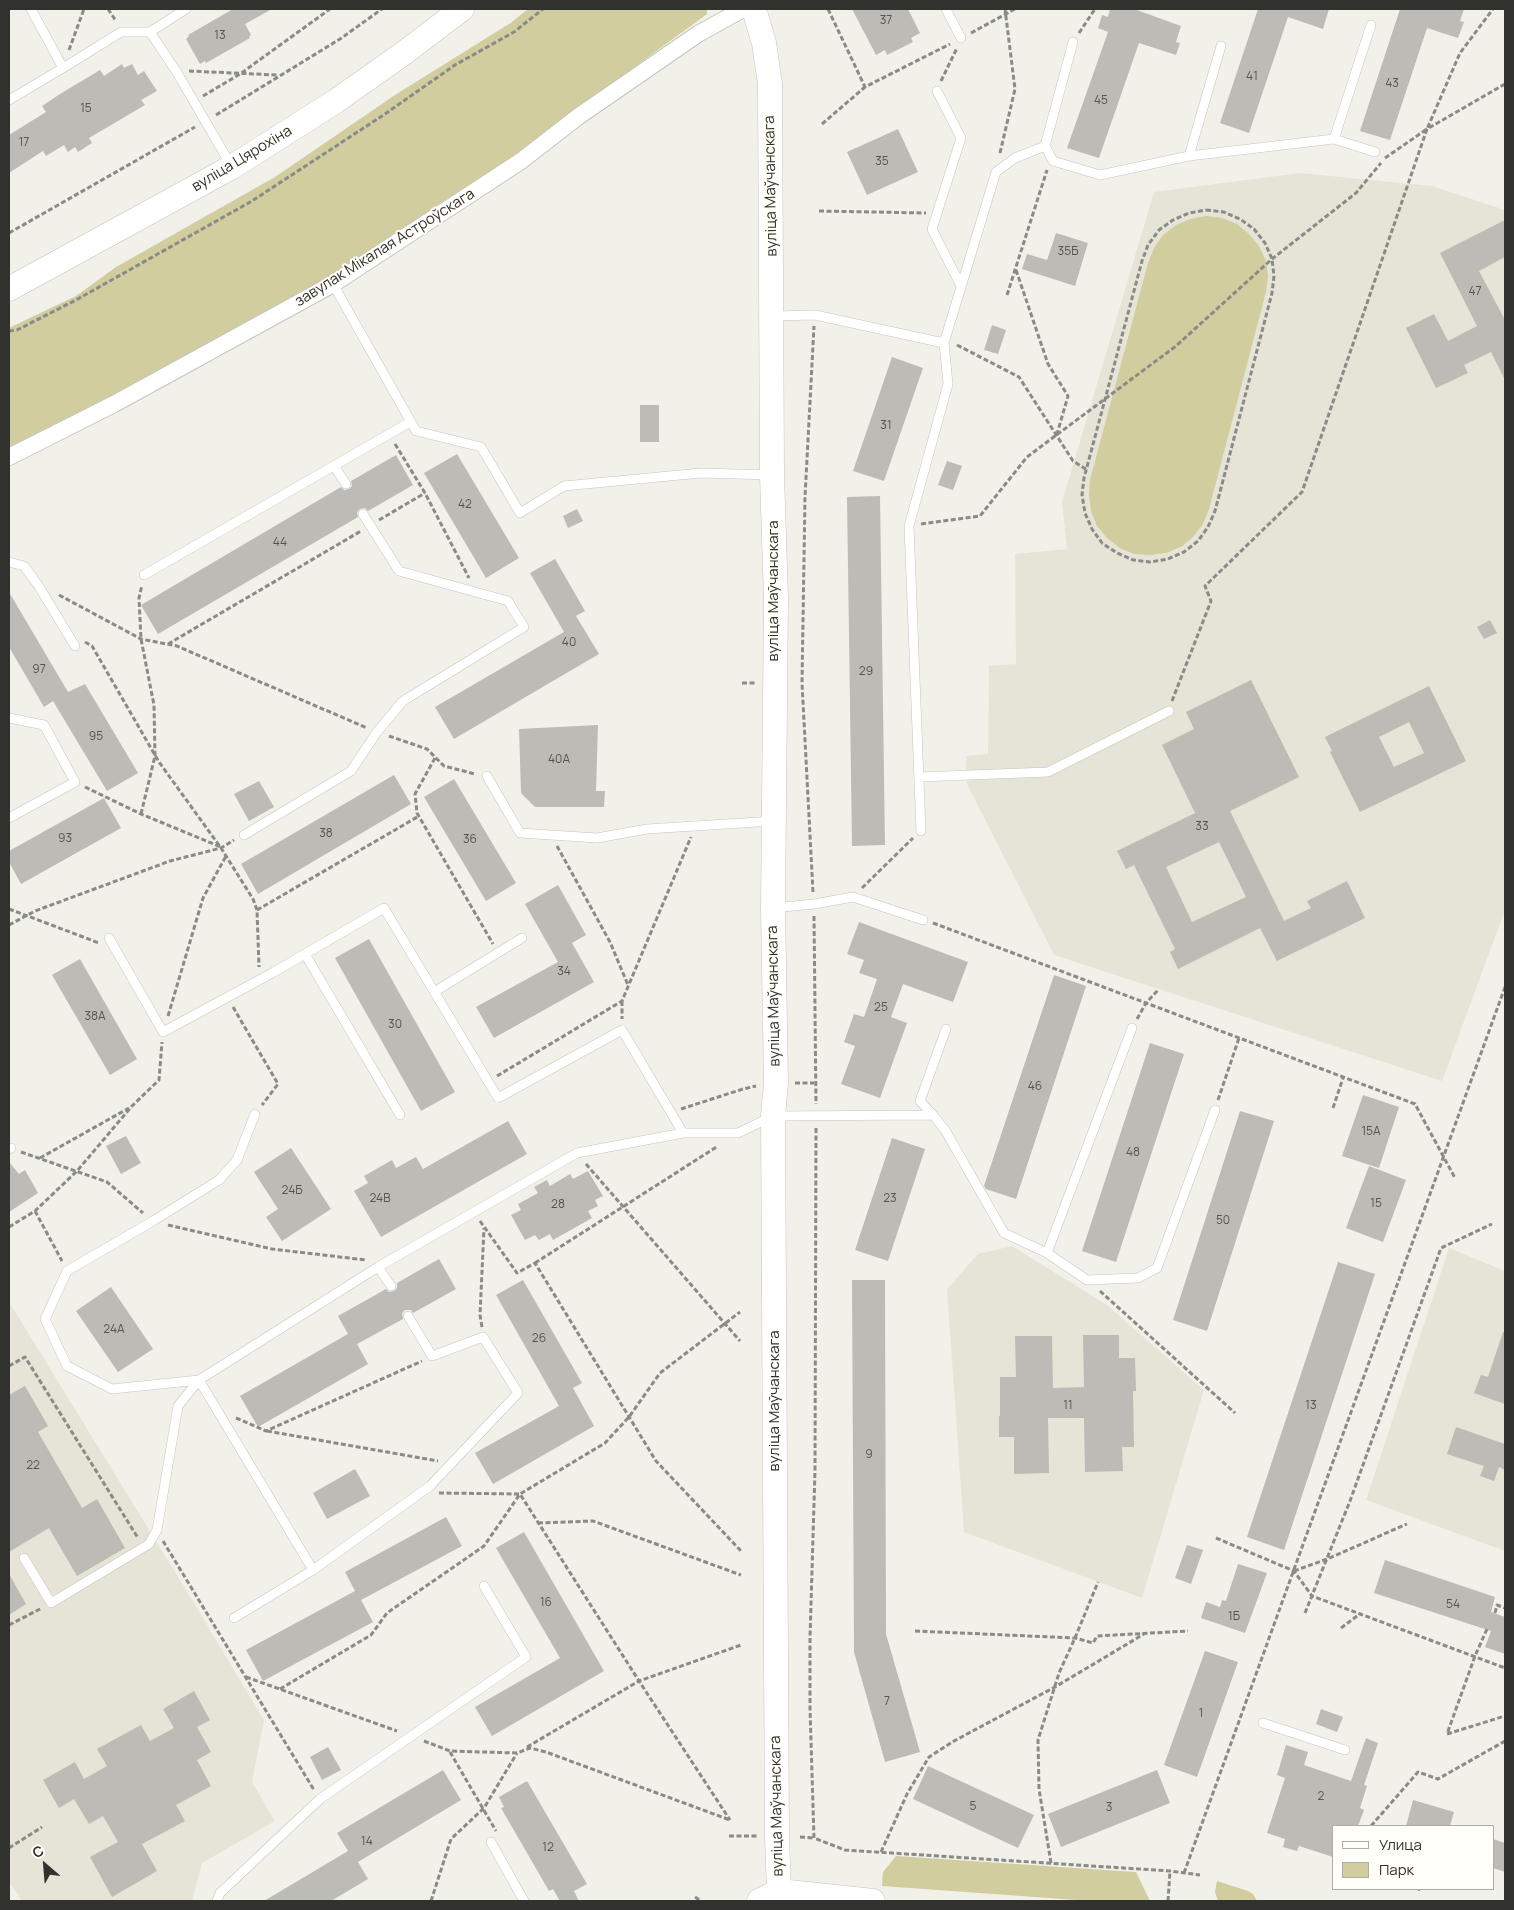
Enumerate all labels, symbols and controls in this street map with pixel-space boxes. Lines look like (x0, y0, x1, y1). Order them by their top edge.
house number: 37 (880, 14, 892, 28)
house number: 13 (214, 29, 226, 43)
house number: 41 (1246, 70, 1258, 84)
house number: 43 (1385, 77, 1399, 91)
house number: 45 (1094, 94, 1108, 108)
house number: 15 (80, 102, 92, 116)
street label: вуліца Маўчанскага (761, 115, 781, 257)
street label: вуліца Цярохіна (189, 122, 295, 196)
house number: 17 (19, 136, 29, 150)
house number: 35 (875, 155, 889, 169)
street label: завулак Мікалая Астроўскага (292, 185, 478, 311)
house number: 35Б (1058, 245, 1078, 259)
house number: 47 (1468, 285, 1482, 299)
house number: 31 (880, 419, 892, 433)
house number: 42 (458, 498, 472, 512)
street label: вуліца Маўчанскага (765, 520, 783, 662)
house number: 44 (273, 536, 287, 550)
house number: 40 (562, 636, 576, 650)
house number: 97 (32, 663, 46, 677)
house number: 29 (859, 665, 873, 679)
house number: 95 (89, 730, 103, 744)
house number: 40А (548, 753, 570, 767)
house number: 33 (1195, 820, 1209, 834)
house number: 38 (319, 827, 333, 841)
house number: 93 (58, 832, 72, 846)
house number: 36 (463, 833, 477, 847)
street label: вуліца Маўчанскага (764, 925, 784, 1067)
house number: 34 (557, 965, 571, 979)
house number: 25 (874, 1001, 888, 1015)
house number: 38А (84, 1010, 106, 1024)
house number: 30 (388, 1018, 402, 1032)
house number: 46 (1028, 1080, 1042, 1094)
house number: 15А (1361, 1125, 1381, 1139)
house number: 48 (1126, 1146, 1140, 1160)
house number: 24Б (282, 1184, 302, 1198)
house number: 24В (369, 1192, 391, 1206)
house number: 23 (883, 1192, 897, 1206)
house number: 15 (1370, 1197, 1382, 1211)
house number: 28 (551, 1198, 565, 1212)
house number: 50 (1216, 1214, 1230, 1228)
house number: 24А (103, 1323, 125, 1337)
street label: вуліца Маўчанскага (766, 1330, 784, 1472)
house number: 26 (532, 1332, 546, 1346)
house number: 11 (1063, 1399, 1073, 1413)
house number: 13 (1305, 1399, 1317, 1413)
house number: 9 (865, 1448, 873, 1462)
house number: 22 (26, 1459, 40, 1473)
house number: 16 (540, 1596, 552, 1610)
house number: 54 (1446, 1598, 1460, 1612)
house number: 1Б (1228, 1610, 1240, 1624)
house number: 7 (884, 1695, 890, 1709)
house number: 1 (1199, 1707, 1203, 1721)
street label: вуліца Маўчанскага (767, 1735, 787, 1877)
house number: 2 (1318, 1790, 1324, 1804)
house number: 5 (970, 1800, 976, 1814)
house number: 3 (1106, 1801, 1112, 1815)
legend (1332, 1825, 1494, 1890)
text: Улица (1379, 1834, 1422, 1855)
house number: 14 (361, 1835, 373, 1849)
north arrow (20, 1840, 70, 1890)
text: С (29, 1840, 47, 1862)
house number: 12 (542, 1841, 554, 1855)
text: Парк (1379, 1859, 1414, 1880)

